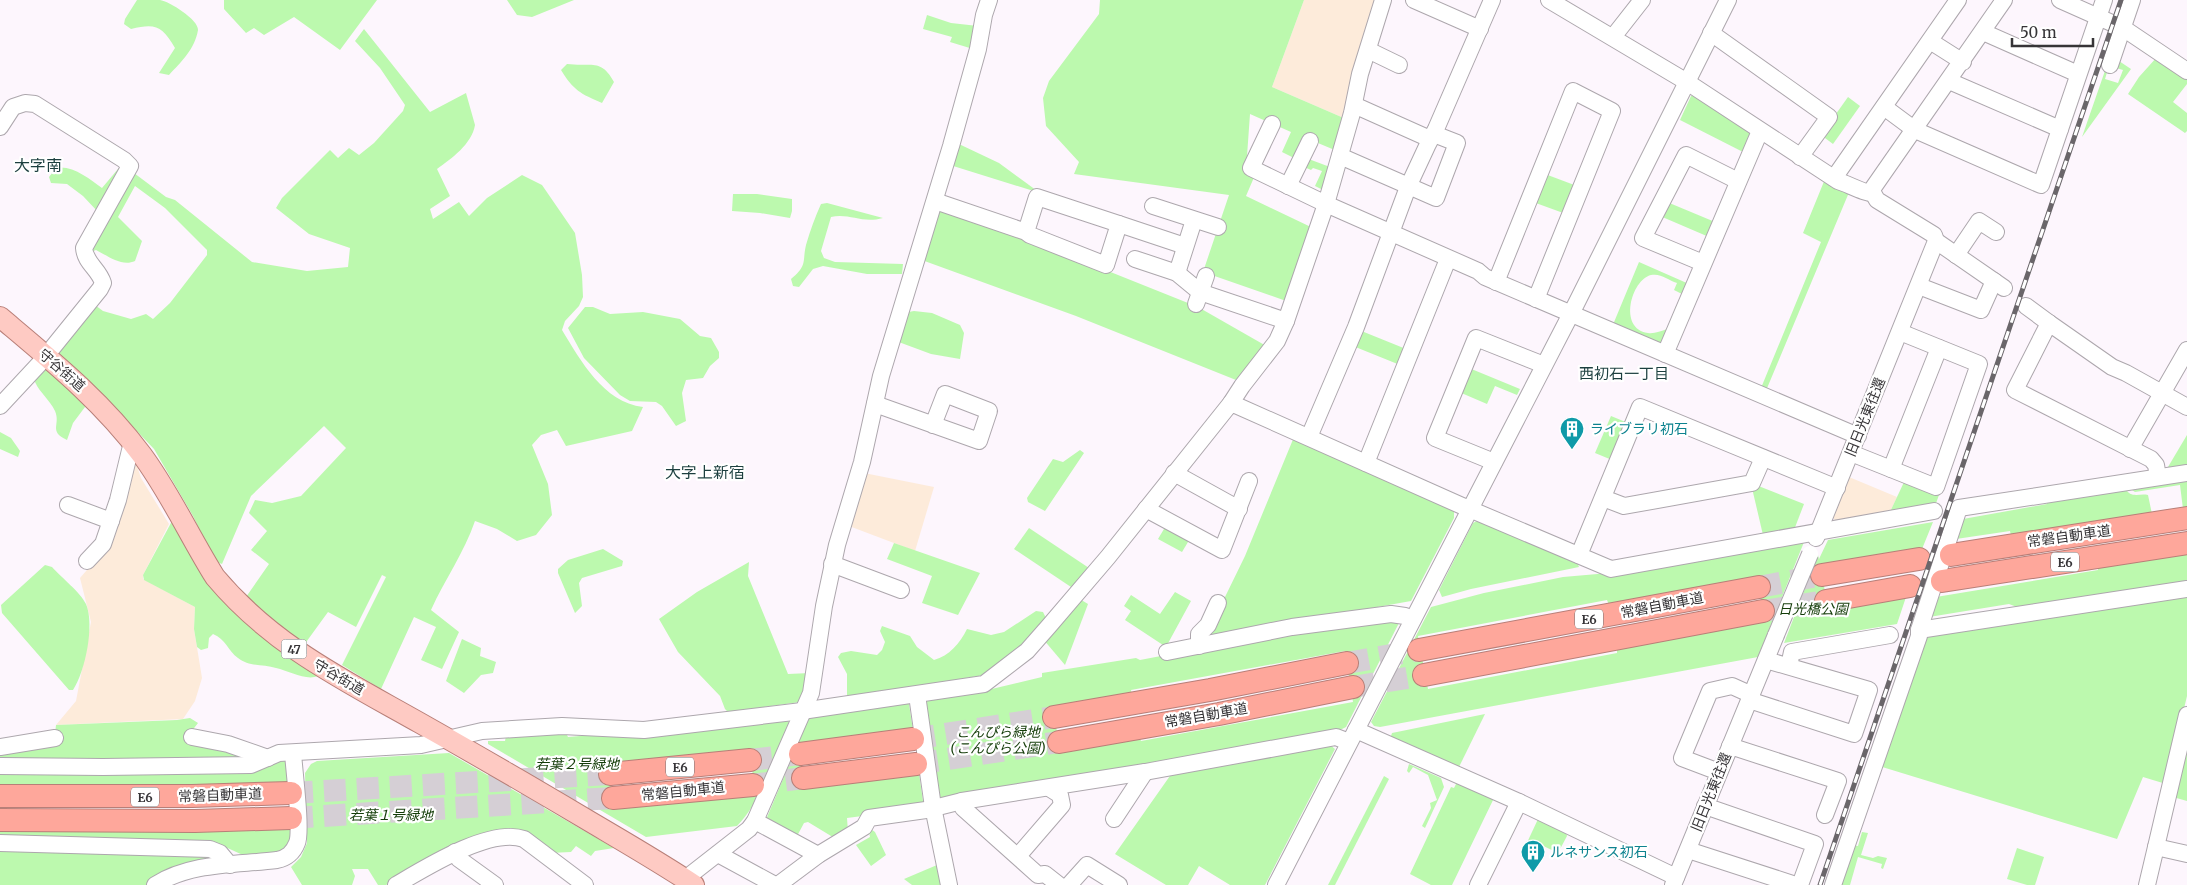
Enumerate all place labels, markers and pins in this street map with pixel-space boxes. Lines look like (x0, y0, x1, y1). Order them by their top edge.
building icon: ライブラリ初石 (1559, 416, 1585, 450)
place label: ライブラリ初石 (1590, 420, 1688, 438)
building icon: ルネサンス初石 (1520, 839, 1546, 873)
place label: ルネサンス初石 (1550, 843, 1648, 861)

